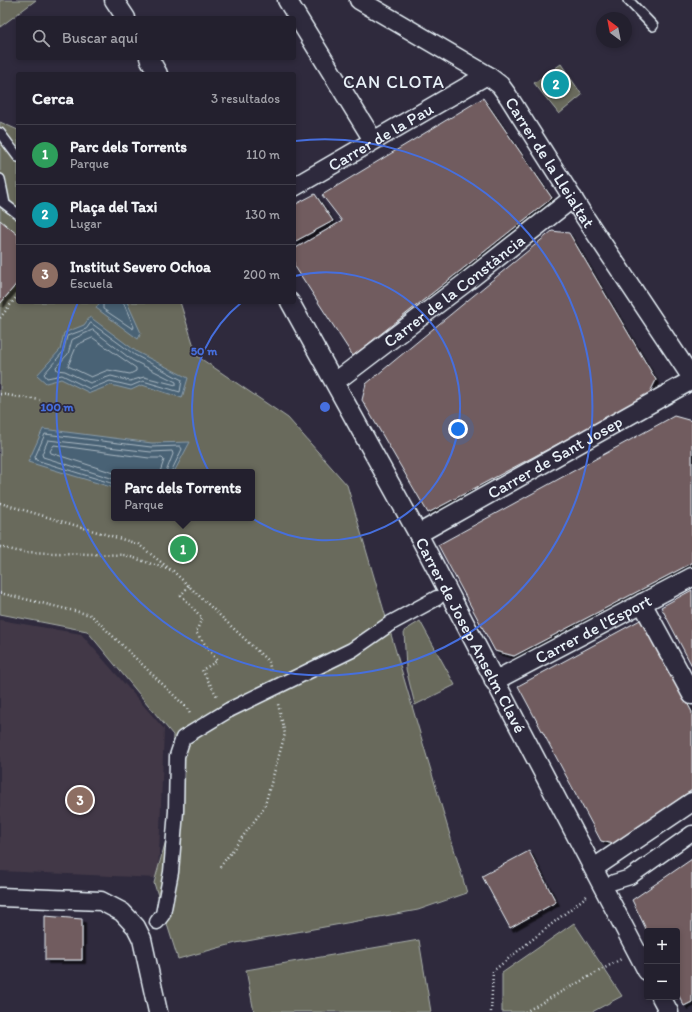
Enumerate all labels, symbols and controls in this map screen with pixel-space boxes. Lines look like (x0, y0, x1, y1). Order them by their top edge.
north arrow (596, 12, 632, 48)
search box (16, 16, 296, 60)
icon: search (30, 27, 52, 49)
text: Buscar aquí (62, 29, 138, 47)
pin: 2 (543, 69, 569, 99)
district label: CAN CLOTA (343, 71, 445, 93)
text: Cerca (32, 88, 74, 108)
text: 3 resultados (211, 91, 280, 106)
street label: Carrer de la Lleialtat (501, 93, 599, 232)
street label: Carrer de la Pau (324, 98, 437, 175)
text: Parc dels Torrents (70, 138, 187, 156)
text: 1 (42, 147, 48, 162)
text: 110 m (246, 147, 280, 162)
text: Parque (70, 156, 109, 171)
text: Plaça del Taxi (70, 198, 157, 216)
text: 2 (42, 207, 48, 222)
text: 130 m (245, 207, 280, 222)
text: Lugar (70, 216, 102, 231)
street label: Carrer de la Constància (379, 230, 529, 351)
text: Institut Severo Ochoa (70, 258, 211, 276)
text: 3 (41, 267, 49, 282)
text: 200 m (243, 267, 280, 282)
text: Escuela (70, 276, 113, 291)
text: 50 m (191, 344, 218, 358)
text: 100 m (40, 400, 74, 414)
centre of rings (318, 400, 332, 414)
street label: Carrer de Sant Josep (484, 411, 626, 503)
your location (448, 419, 468, 439)
popup (111, 469, 255, 521)
text: Parc dels Torrents (124, 479, 242, 497)
text: Parque (124, 497, 163, 512)
pin: 1 (170, 534, 196, 564)
street label: Carrer de Josep Anselm Clavé (411, 534, 530, 736)
street label: Carrer de l'Esport (532, 590, 655, 668)
pin: 3 (67, 785, 93, 815)
map controls (644, 928, 680, 1000)
button: + (644, 928, 680, 964)
button: − (644, 964, 680, 1000)

